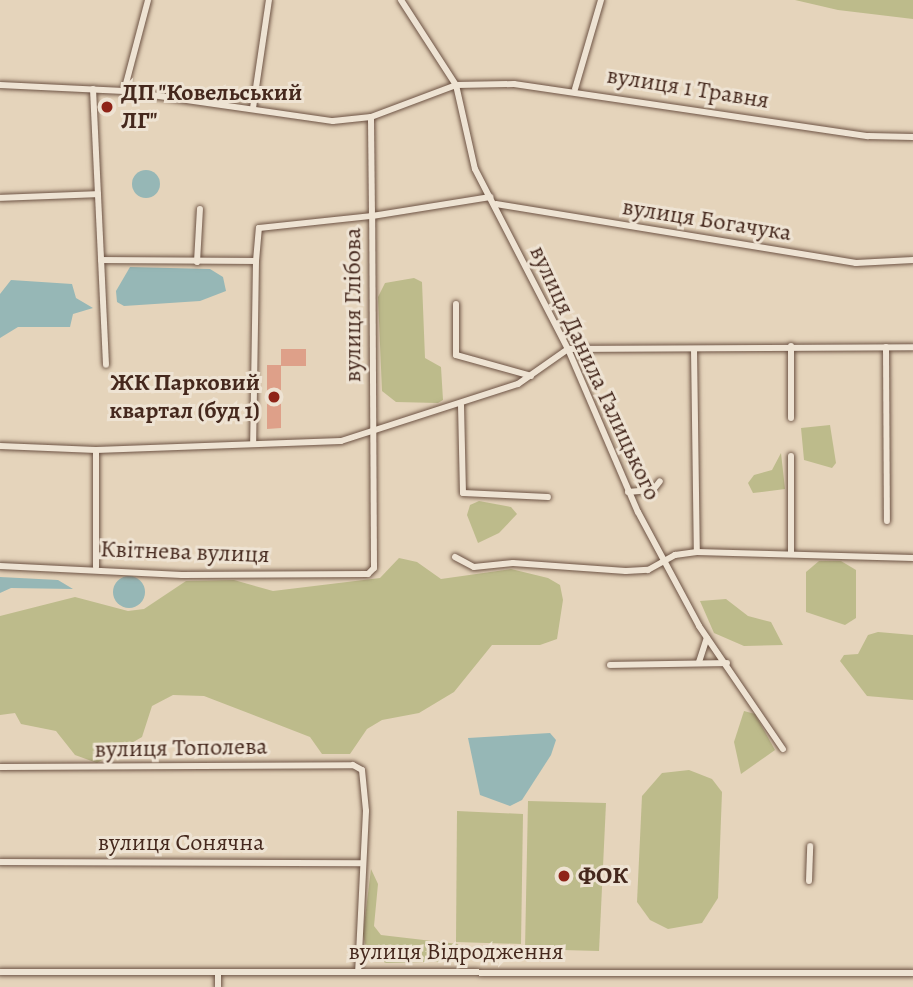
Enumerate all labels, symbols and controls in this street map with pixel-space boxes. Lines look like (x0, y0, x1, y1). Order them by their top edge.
street label: вулиця 1 Травня (605, 61, 771, 115)
place label: ДП "Ковельський ЛГ" (121, 79, 303, 135)
marker: ДП "Ковельський ЛГ" (99, 99, 115, 115)
street label: вулиця Богачука (620, 192, 794, 248)
street label: вулиця Глібова (339, 228, 367, 382)
street label: вулиця Данила Галицького (523, 241, 667, 505)
place label: ЖК Парковий квартал (буд 1) (109, 369, 260, 425)
marker: ЖК Парковий квартал (буд 1) (266, 389, 282, 405)
street label: Квітнева вулиця (100, 535, 270, 569)
street label: вулиця Тополева (94, 732, 268, 764)
street label: вулиця Сонячна (98, 829, 264, 857)
place label: ФОК (578, 862, 628, 890)
marker: ФОК (556, 868, 572, 884)
street label: вулиця Відродження (348, 938, 564, 966)

